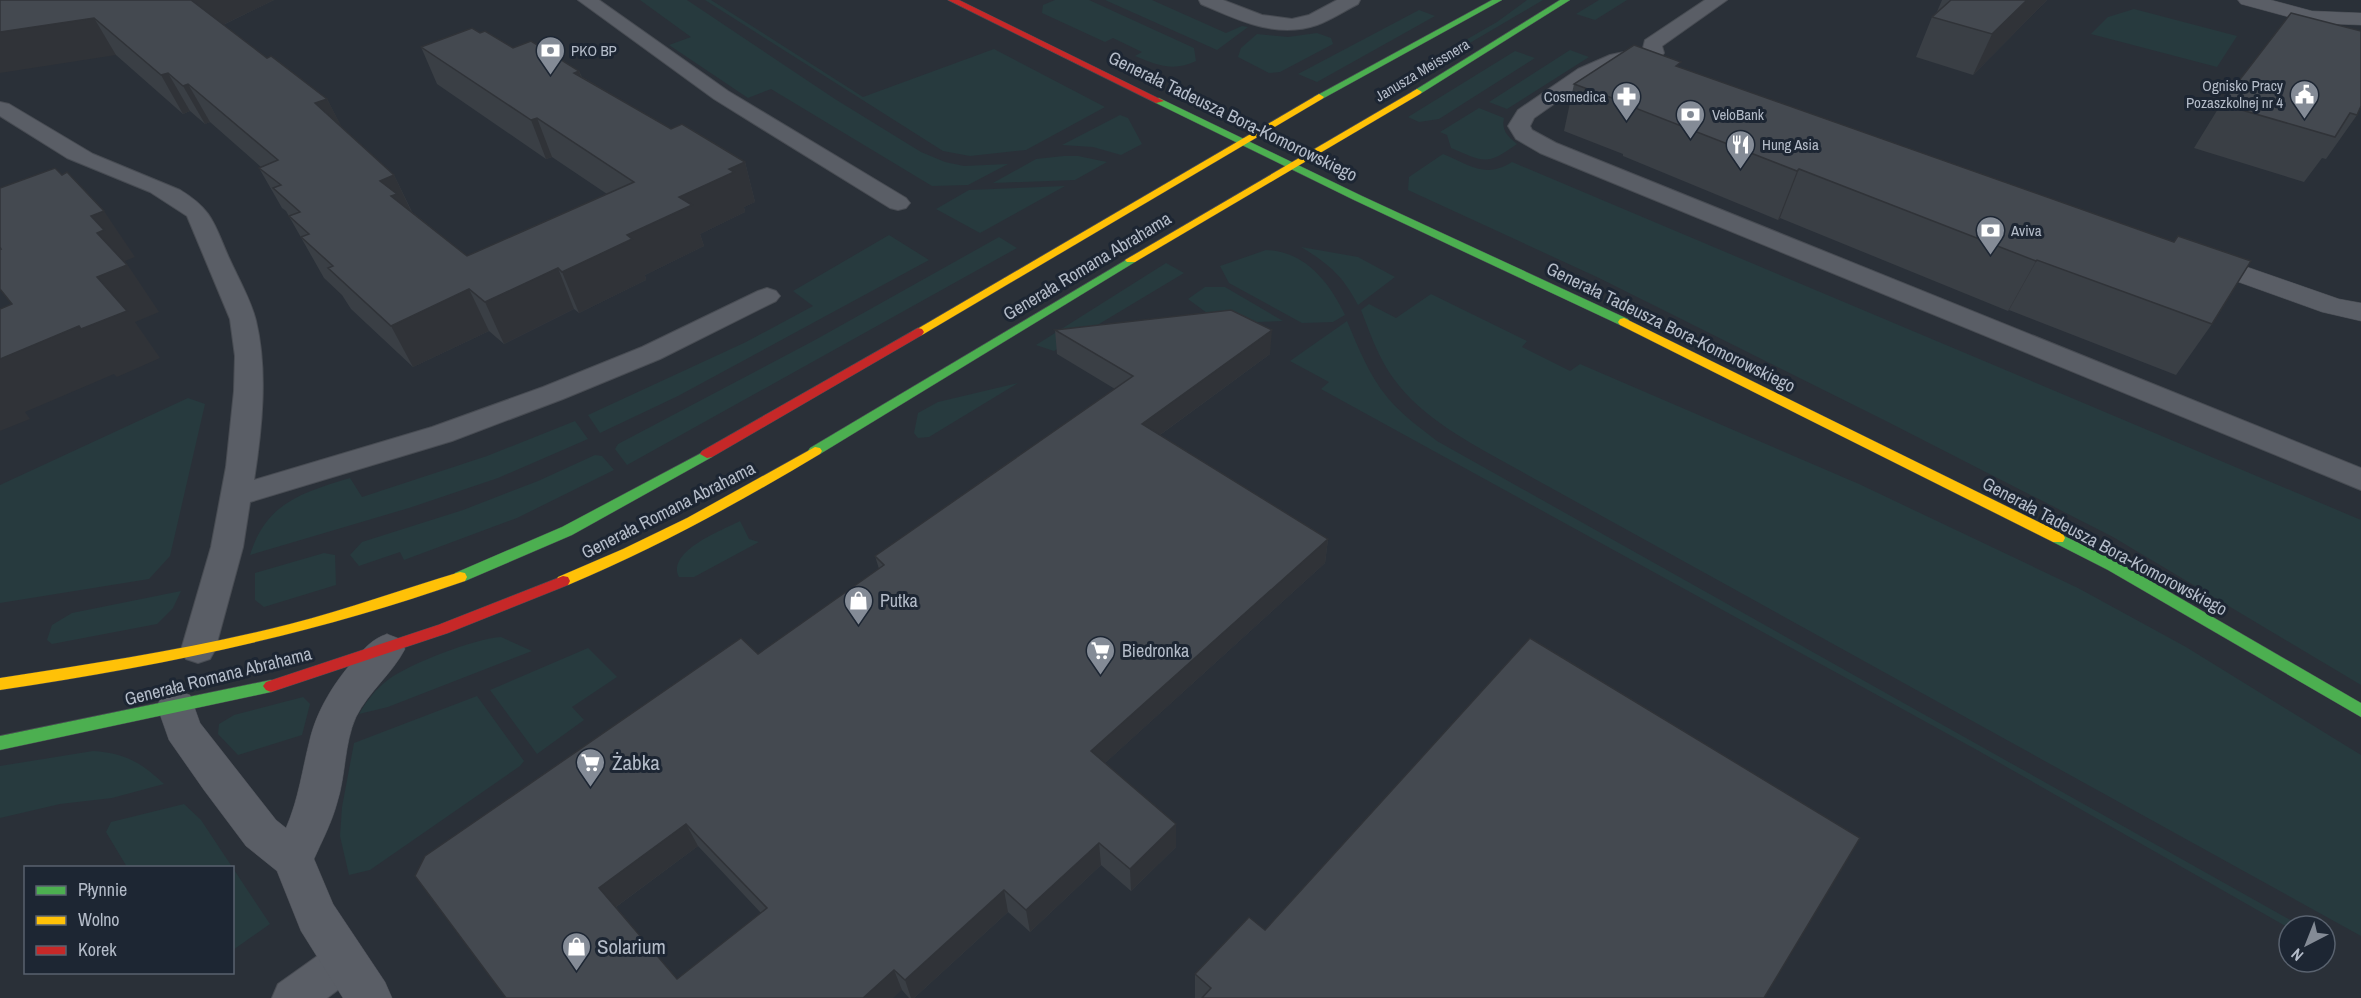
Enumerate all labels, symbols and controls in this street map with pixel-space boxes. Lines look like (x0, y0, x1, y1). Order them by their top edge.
street label: Janusza Meissnera (1371, 33, 1473, 106)
bank icon: PKO BP (534, 34, 566, 76)
place label: PKO BP (571, 40, 617, 61)
street label: Generała Tadeusza Bora-Komorowskiego (1104, 45, 1362, 187)
place label: Ognisko Pracy Pozaszkolnej nr 4 (2186, 75, 2284, 113)
public building icon: Ognisko Pracy Pozaszkolnej nr 4 (2288, 78, 2320, 120)
pharmacy icon: Cosmedica (1611, 80, 1643, 122)
place label: Cosmedica (1544, 86, 1606, 107)
bank icon: VeloBank (1675, 98, 1707, 140)
place label: VeloBank (1712, 104, 1765, 125)
restaurant icon: Hung Asia (1725, 128, 1757, 170)
place label: Hung Asia (1762, 134, 1819, 155)
street label: Generała Romana Abrahama (998, 206, 1176, 326)
bank icon: Aviva (1974, 214, 2006, 256)
place label: Aviva (2010, 220, 2042, 241)
street label: Generała Tadeusza Bora-Komorowskiego (1542, 256, 1800, 398)
street label: Generała Romana Abrahama (577, 455, 759, 565)
street label: Generała Tadeusza Bora-Komorowskiego (1978, 471, 2232, 621)
shop icon: Putka (843, 584, 875, 626)
place label: Putka (880, 588, 918, 613)
supermarket icon: Biedronka (1085, 634, 1117, 676)
place label: Biedronka (1122, 638, 1189, 663)
street label: Generała Romana Abrahama (122, 641, 314, 711)
supermarket icon: Żabka (575, 746, 607, 788)
place label: Żabka (612, 748, 660, 777)
legend (24, 866, 234, 974)
text: Płynnie (78, 877, 127, 902)
text: Wolno (78, 907, 120, 932)
north arrow (2277, 914, 2337, 974)
shop icon: Solarium (560, 930, 592, 972)
place label: Solarium (597, 932, 666, 961)
text: Korek (78, 937, 117, 962)
text: N (2286, 944, 2308, 966)

